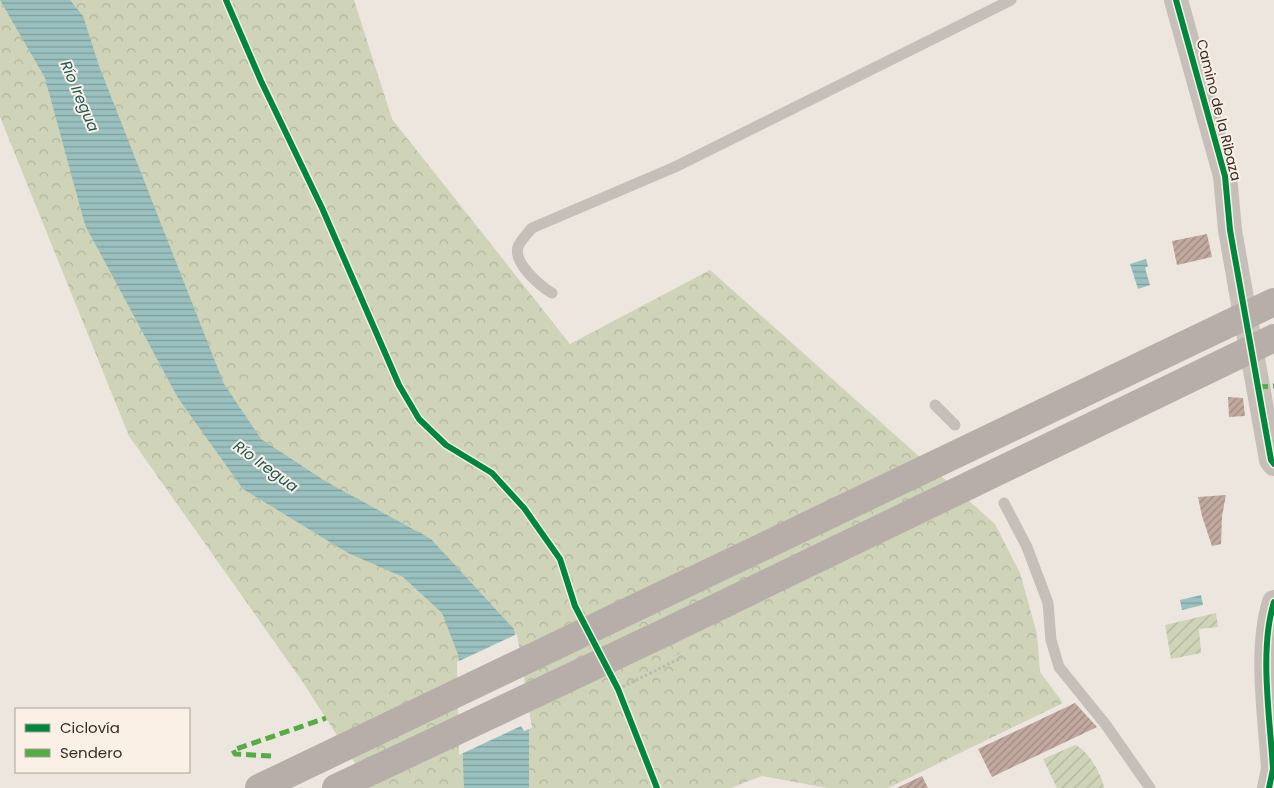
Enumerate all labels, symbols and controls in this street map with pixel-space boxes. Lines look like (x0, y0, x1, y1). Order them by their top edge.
street label: Camino de la Ribaza (1192, 37, 1246, 183)
water label: Río Iregua (56, 57, 104, 135)
water label: Río Iregua (229, 435, 303, 497)
legend (15, 708, 190, 773)
text: Ciclovía (60, 717, 120, 738)
text: Sendero (60, 742, 122, 763)

